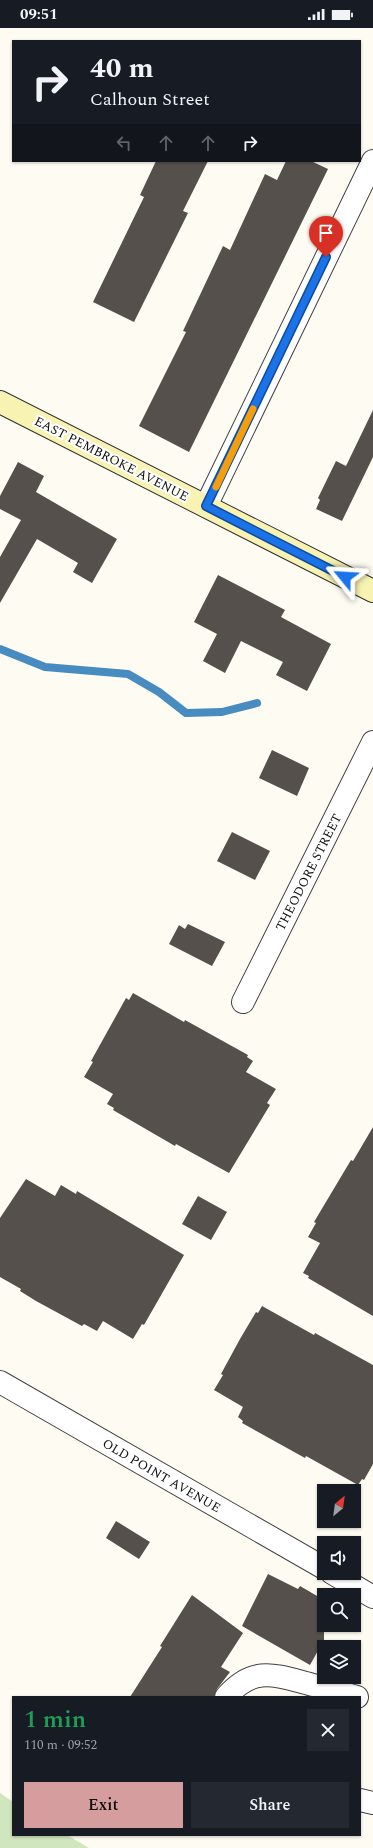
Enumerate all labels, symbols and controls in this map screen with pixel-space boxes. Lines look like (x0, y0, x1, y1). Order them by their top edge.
text: 09:51 (20, 3, 58, 26)
text: 40 m (90, 47, 154, 90)
icon: right (24, 56, 76, 108)
text: Calhoun Street (90, 86, 210, 113)
icon: left (113, 132, 135, 154)
icon: ahead (155, 132, 177, 154)
icon: ahead (197, 132, 219, 154)
icon: right (239, 132, 261, 154)
pin (309, 216, 343, 257)
icon: arrive (315, 222, 337, 244)
street label: EAST PEMBROKE AVENUE (31, 411, 192, 507)
position arrow (324, 556, 366, 598)
street label: THEODORE STREET (271, 810, 347, 935)
street label: OLD POINT AVENUE (98, 1434, 225, 1518)
north arrow (317, 1484, 361, 1528)
map controls (317, 1484, 361, 1684)
button: sound (317, 1536, 361, 1580)
button: search (317, 1588, 361, 1632)
button: layers (317, 1640, 361, 1684)
text: 1 min (24, 1702, 86, 1738)
button: close (307, 1709, 349, 1751)
text: 110 m · 09:52 (24, 1735, 97, 1755)
button: Exit (24, 1782, 183, 1828)
button: Share (191, 1782, 349, 1828)

